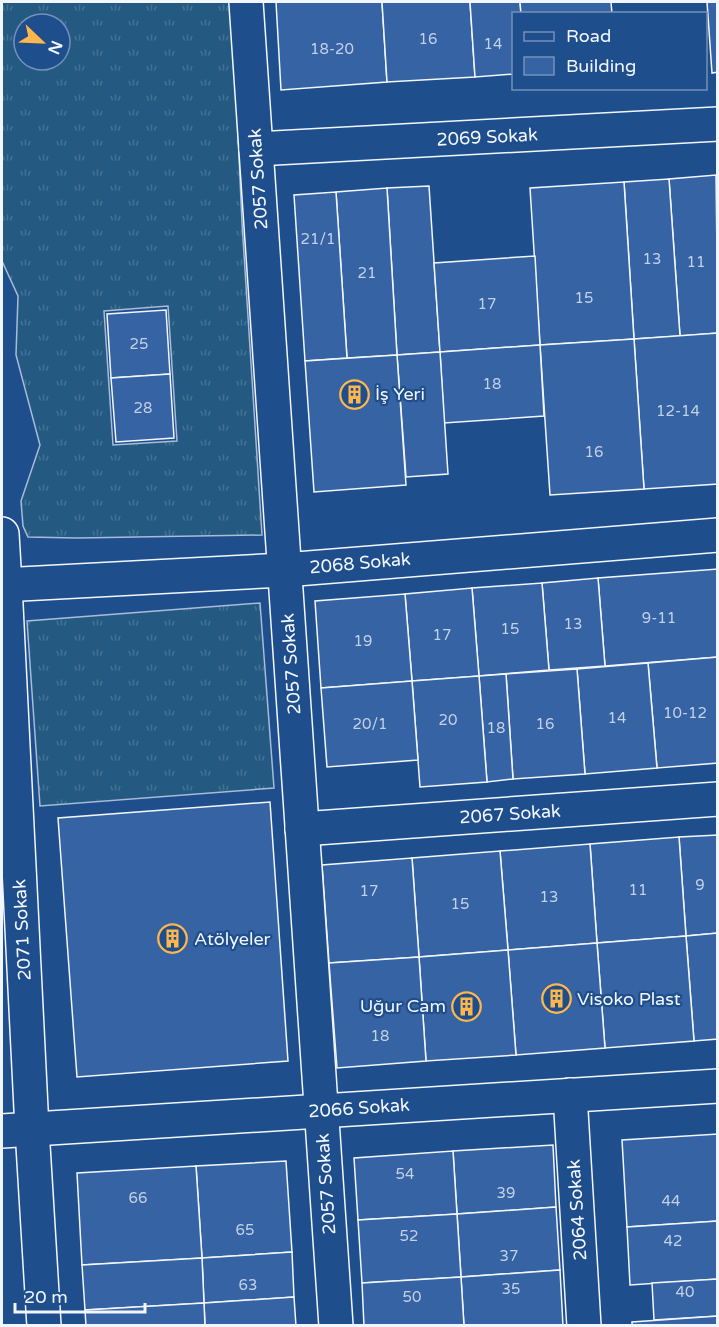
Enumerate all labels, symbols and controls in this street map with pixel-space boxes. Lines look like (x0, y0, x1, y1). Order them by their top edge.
north arrow (12, 12, 72, 72)
legend (512, 12, 707, 90)
text: Road (566, 25, 611, 47)
house number: 16 (419, 30, 437, 48)
house number: 14 (484, 35, 502, 53)
text: N (43, 38, 67, 57)
house number: 18-20 (310, 40, 354, 58)
text: Building (566, 55, 636, 77)
street label: 2069 Sokak (436, 123, 538, 151)
street label: 2057 Sokak (243, 127, 273, 230)
house number: 21/1 (301, 230, 335, 248)
house number: 13 (643, 250, 661, 268)
house number: 11 (687, 253, 705, 271)
house number: 21 (358, 264, 376, 282)
house number: 15 (575, 289, 593, 307)
house number: 17 (478, 295, 496, 313)
house number: 25 (130, 335, 148, 353)
house number: 18 (483, 375, 501, 393)
building icon: İş Yeri (338, 378, 370, 410)
place label: İş Yeri (375, 383, 425, 405)
house number: 28 (134, 399, 152, 417)
house number: 12-14 (656, 402, 700, 420)
house number: 16 (585, 443, 603, 461)
street label: 2068 Sokak (308, 548, 412, 578)
house number: 9-11 (642, 609, 676, 627)
street label: 2057 Sokak (276, 612, 306, 715)
house number: 13 (564, 615, 582, 633)
house number: 15 (501, 620, 519, 638)
house number: 17 (433, 626, 451, 644)
house number: 19 (354, 632, 372, 650)
house number: 10-12 (663, 704, 707, 722)
house number: 14 (608, 709, 626, 727)
house number: 20 (439, 711, 457, 729)
house number: 20/1 (353, 715, 387, 733)
house number: 16 (536, 715, 554, 733)
house number: 18 (487, 719, 505, 737)
street label: 2067 Sokak (459, 799, 562, 829)
house number: 9 (695, 876, 705, 894)
street label: 2071 Sokak (8, 879, 36, 981)
house number: 11 (629, 881, 647, 899)
house number: 17 (360, 882, 378, 900)
house number: 13 (540, 888, 558, 906)
house number: 15 (451, 895, 469, 913)
building icon: Atölyeler (157, 923, 189, 955)
place label: Atölyeler (194, 928, 271, 950)
building icon: Visoko Plast (540, 983, 572, 1015)
place label: Visoko Plast (577, 988, 681, 1010)
building icon: Uğur Cam (451, 990, 483, 1022)
place label: Uğur Cam (360, 995, 446, 1017)
house number: 18 (371, 1027, 389, 1045)
street label: 2066 Sokak (308, 1093, 411, 1123)
street label: 2057 Sokak (311, 1132, 341, 1235)
street label: 2064 Sokak (562, 1158, 592, 1261)
house number: 54 (396, 1165, 414, 1183)
house number: 39 (497, 1184, 515, 1202)
house number: 66 (129, 1189, 147, 1207)
house number: 44 (662, 1192, 680, 1210)
house number: 65 (236, 1221, 254, 1239)
house number: 52 (400, 1227, 418, 1245)
house number: 42 (664, 1232, 682, 1250)
house number: 37 (500, 1247, 518, 1265)
scale bar (15, 1276, 146, 1314)
house number: 63 (239, 1276, 257, 1294)
house number: 35 (502, 1280, 520, 1298)
house number: 40 (676, 1283, 694, 1301)
text: 20 m (24, 1286, 68, 1308)
house number: 50 (403, 1288, 421, 1306)

